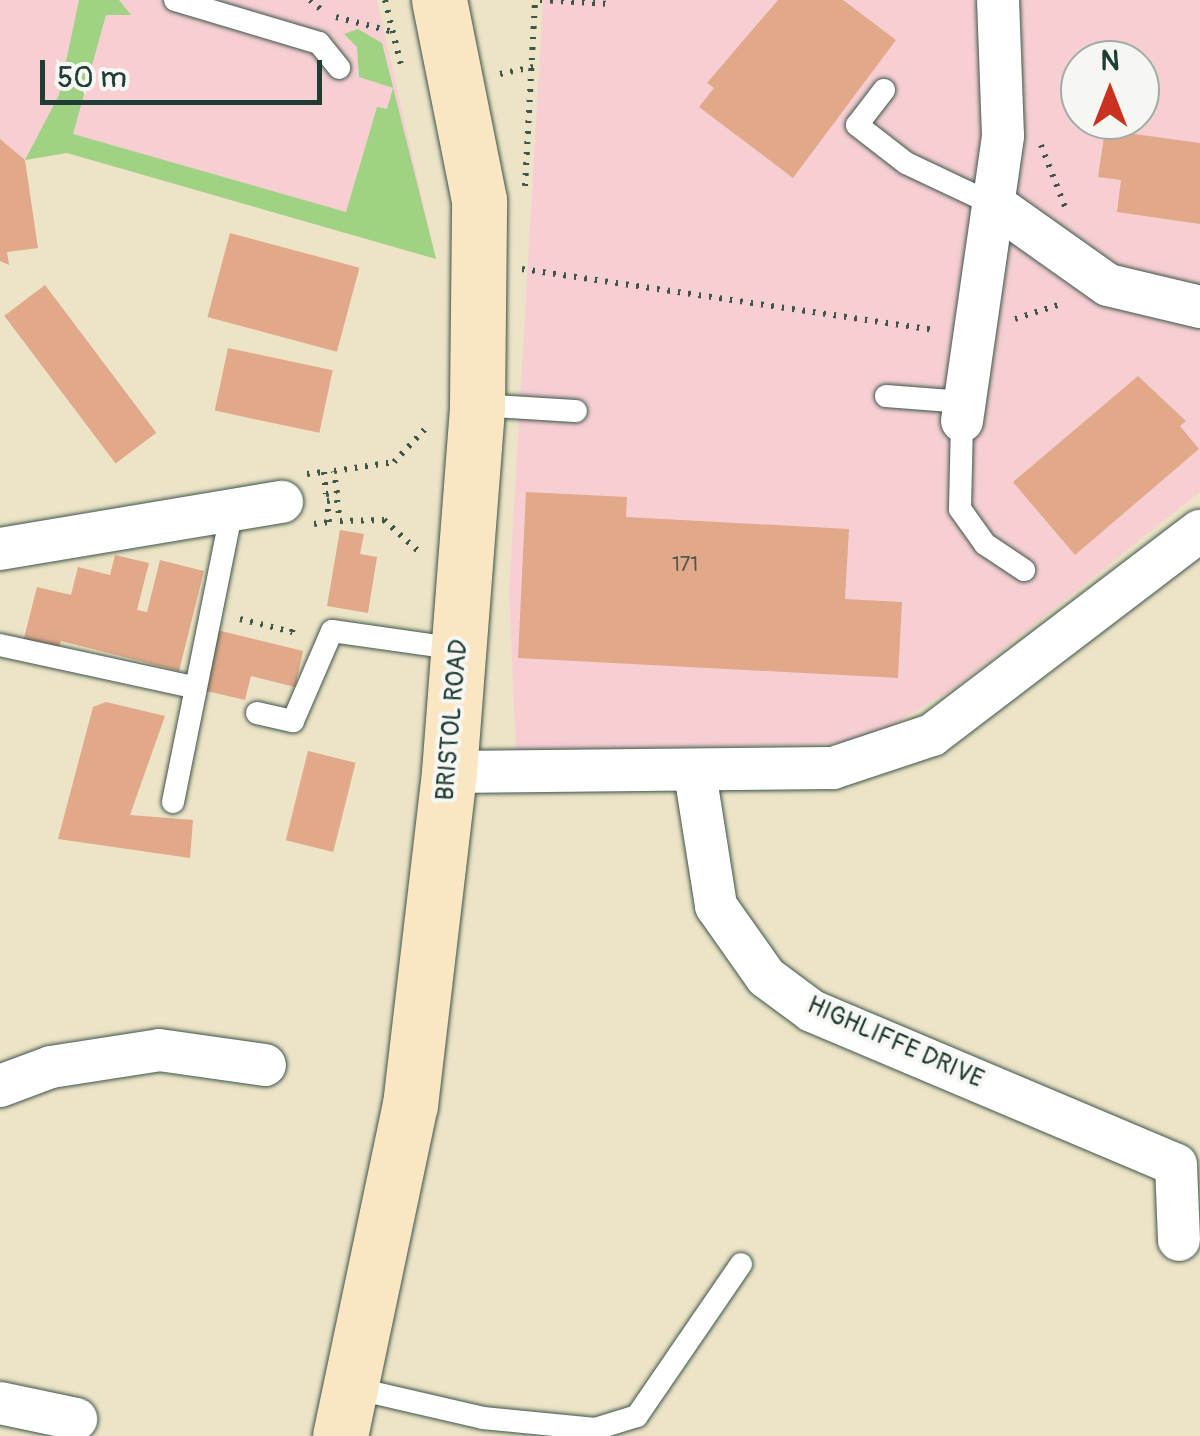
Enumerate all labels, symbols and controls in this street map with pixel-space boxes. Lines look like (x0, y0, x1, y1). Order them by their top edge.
scale bar (45, 40, 328, 102)
north arrow (1060, 40, 1160, 140)
text: N (1101, 44, 1119, 79)
text: 50 m (57, 59, 127, 96)
house number: 171 (672, 552, 698, 576)
street label: BRISTOL ROAD (431, 638, 475, 802)
street label: HIGHLIFFE DRIVE (802, 991, 988, 1095)

